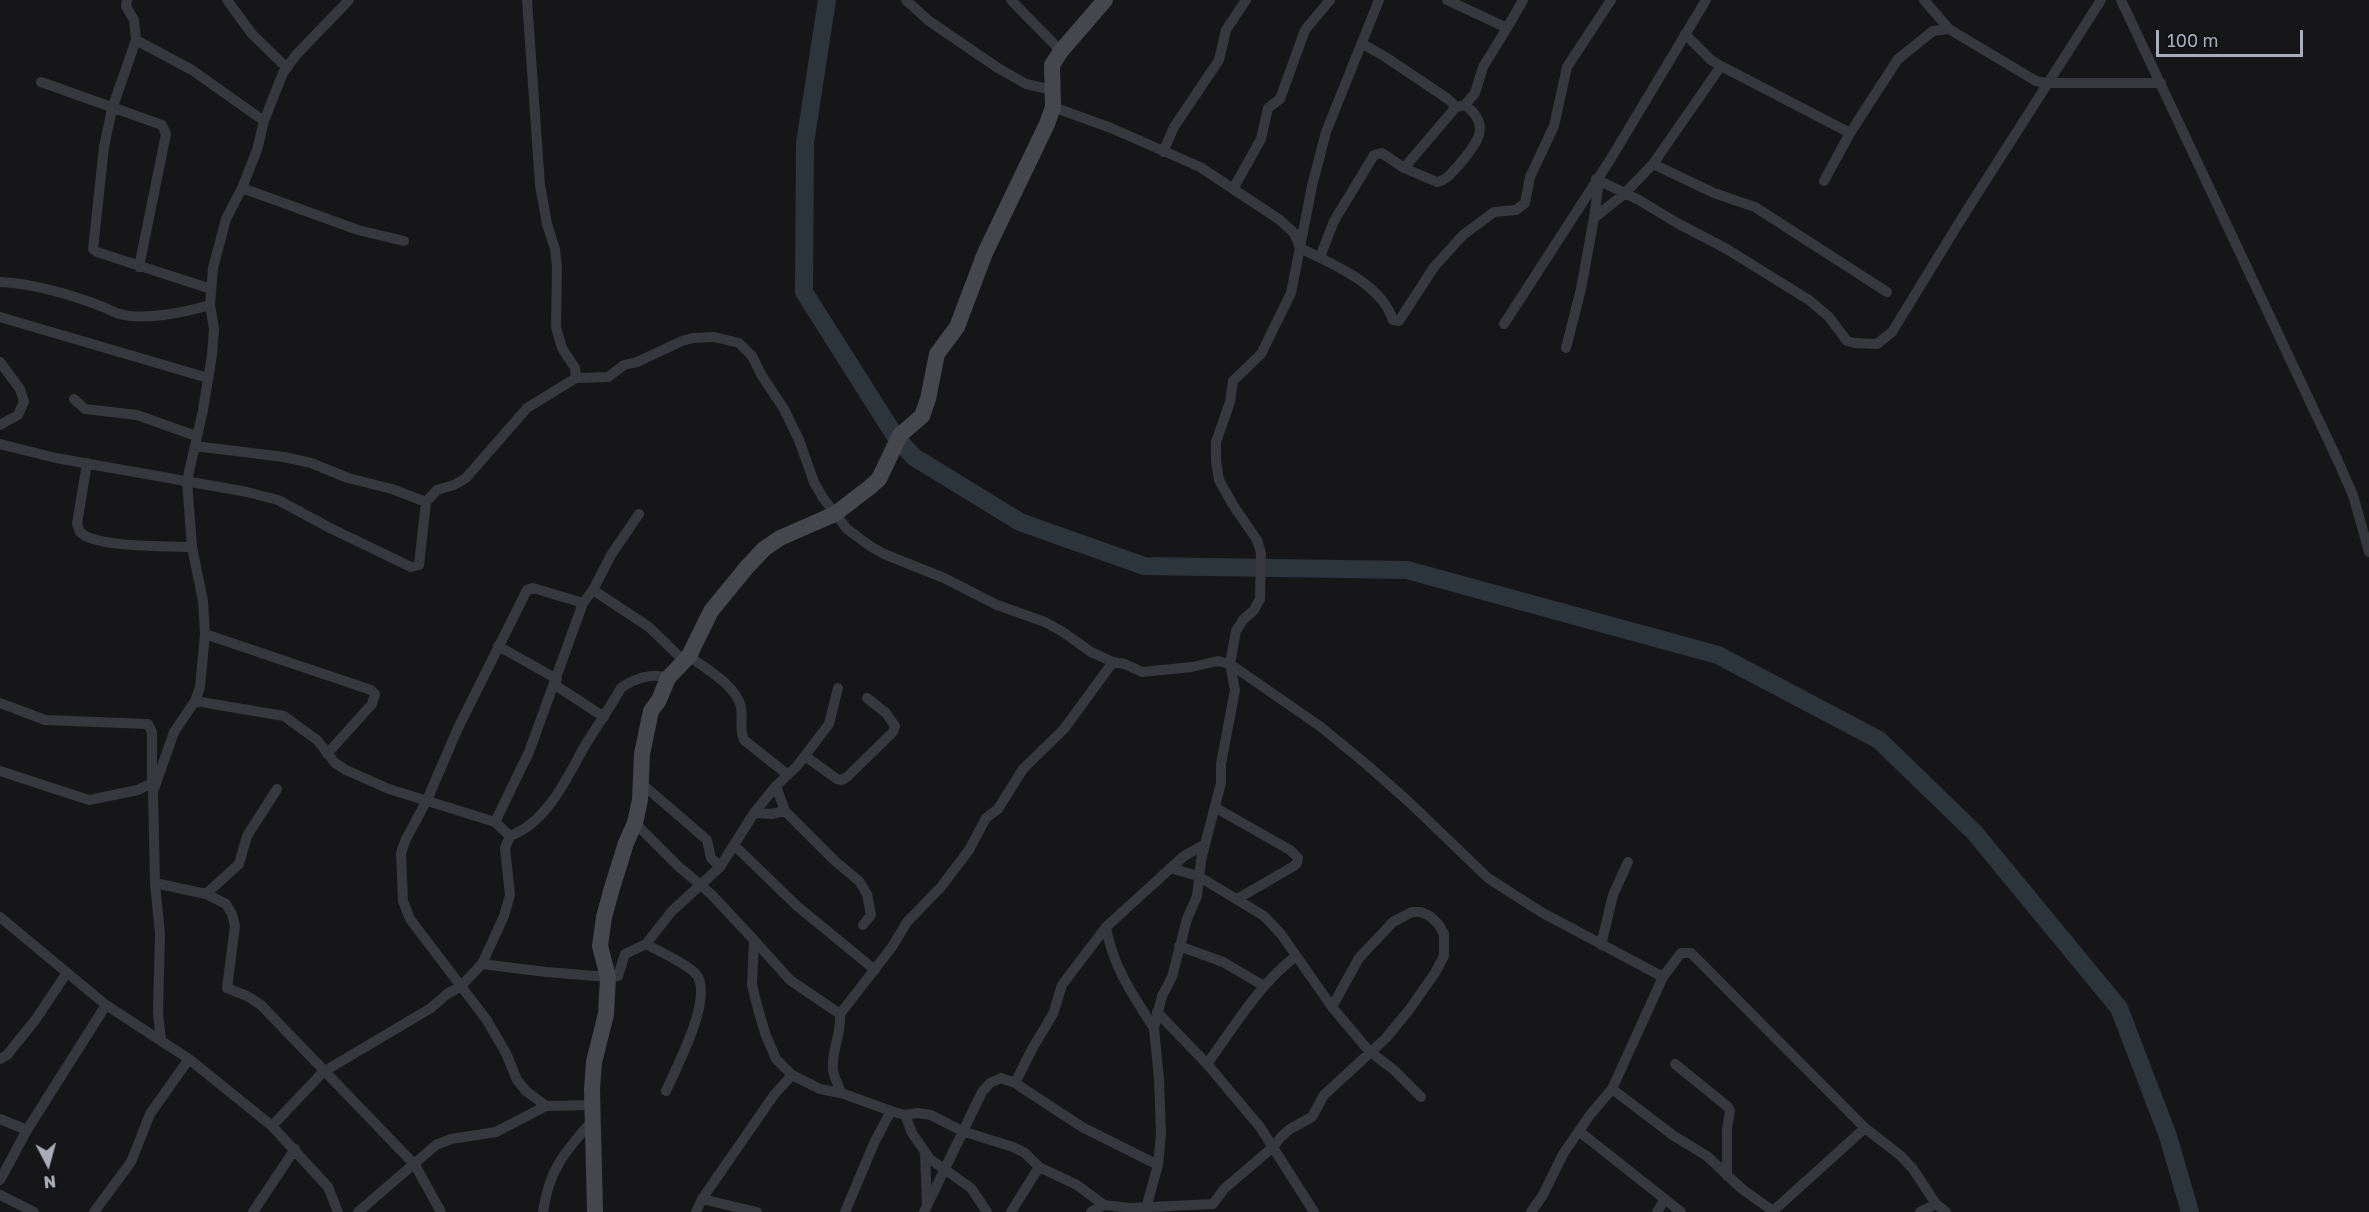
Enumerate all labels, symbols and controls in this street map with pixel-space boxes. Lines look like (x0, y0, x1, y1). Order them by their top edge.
scale bar (2159, 18, 2306, 56)
text: 100 m (2167, 29, 2218, 51)
north arrow (18, 1134, 78, 1194)
text: N (43, 1171, 57, 1192)

